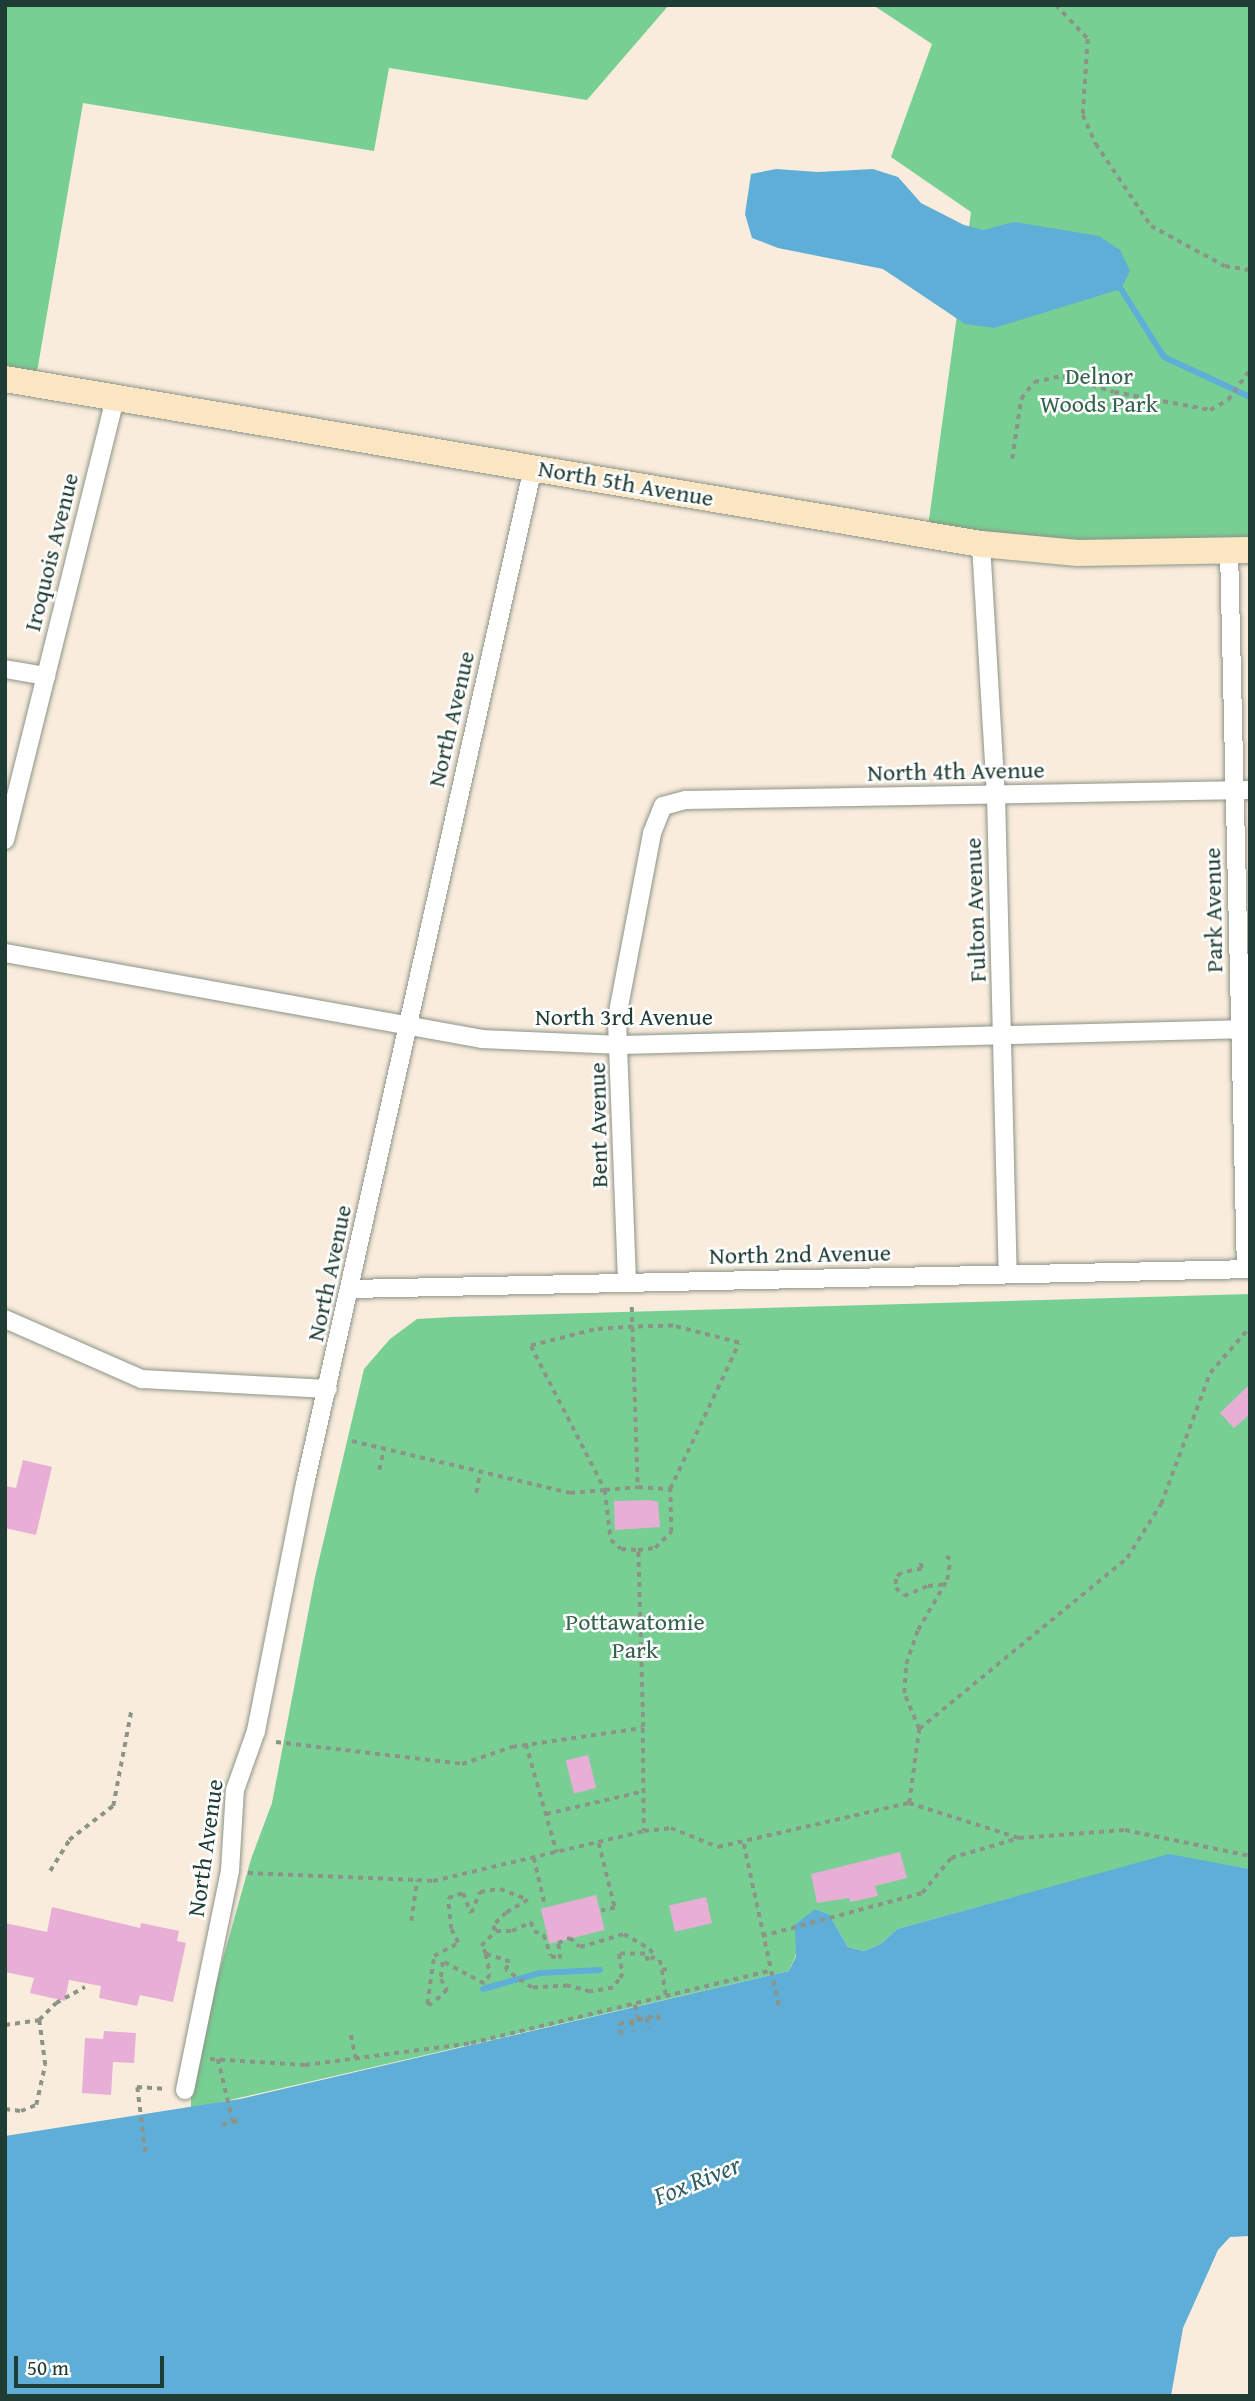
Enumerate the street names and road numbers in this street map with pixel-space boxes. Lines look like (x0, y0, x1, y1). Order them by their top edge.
street label: North 5th Avenue (536, 453, 716, 513)
street label: Iroquois Avenue (17, 470, 85, 634)
street label: North Avenue (421, 648, 481, 790)
street label: North 4th Avenue (867, 755, 1045, 787)
street label: Fulton Avenue (958, 837, 992, 983)
street label: Park Avenue (1198, 847, 1228, 973)
street label: North 3rd Avenue (535, 1003, 713, 1031)
street label: Bent Avenue (583, 1062, 613, 1188)
street label: North Avenue (300, 1202, 358, 1344)
street label: North 2nd Avenue (709, 1238, 891, 1270)
street label: North Avenue (181, 1777, 229, 1919)

